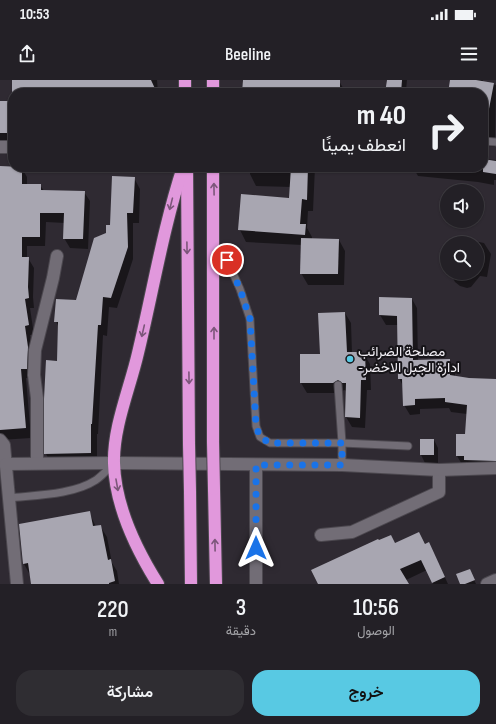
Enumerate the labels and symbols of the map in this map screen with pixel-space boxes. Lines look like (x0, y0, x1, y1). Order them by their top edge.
one-way arrow (210, 183, 218, 196)
one-way arrow (167, 198, 175, 211)
one-way arrow (183, 241, 191, 254)
pin (210, 243, 244, 277)
one-way arrow (139, 324, 147, 337)
one-way arrow (210, 327, 218, 340)
place label: مصلحة الضرائب -ادارة الجبل الاخضر (358, 343, 460, 376)
marker: مصلحة الضرائب -ادارة الجبل الاخضر (345, 354, 355, 364)
one-way arrow (185, 371, 193, 384)
one-way arrow (113, 479, 121, 492)
position arrow (235, 527, 277, 569)
one-way arrow (211, 539, 219, 552)

